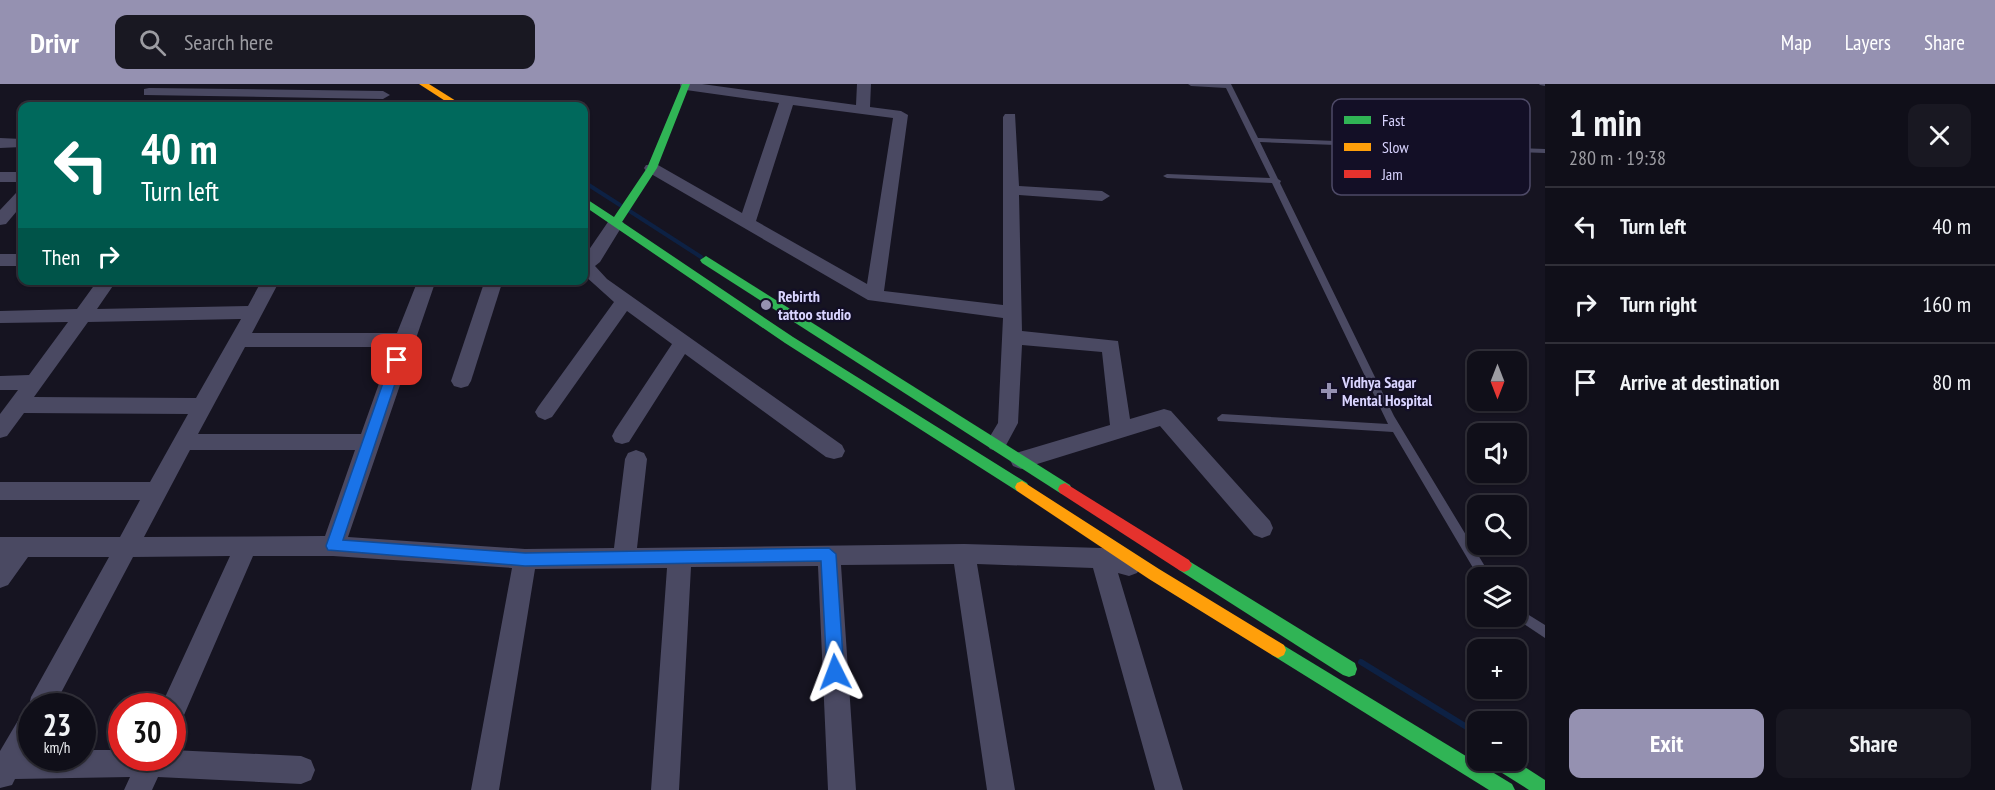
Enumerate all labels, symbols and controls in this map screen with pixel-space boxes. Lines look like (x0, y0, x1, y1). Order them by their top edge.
search box (115, 15, 535, 69)
text: Drivr (30, 24, 79, 61)
icon: search (136, 26, 169, 59)
text: Search here (184, 28, 273, 56)
text: Map (1781, 29, 1812, 56)
text: Layers (1845, 29, 1891, 56)
text: Share (1924, 29, 1965, 56)
legend (1332, 99, 1530, 195)
text: 1 min (1569, 99, 1642, 146)
button: close (1908, 104, 1971, 167)
text: Fast (1382, 110, 1405, 130)
text: 40 m (141, 121, 218, 176)
icon: left (42, 126, 120, 204)
text: Slow (1382, 137, 1409, 157)
text: 280 m · 19:38 (1569, 145, 1666, 171)
text: Jam (1381, 164, 1403, 184)
text: Turn left (141, 174, 219, 208)
icon: left (1569, 210, 1602, 243)
text: Turn left (1620, 212, 1686, 240)
text: 40 m (1932, 212, 1971, 240)
icon: right (92, 240, 125, 273)
text: Then (42, 243, 80, 271)
place label: Rebirth tattoo studio (778, 286, 851, 324)
icon: right (1569, 288, 1602, 321)
text: Turn right (1620, 290, 1697, 318)
text: 160 m (1922, 290, 1971, 318)
marker: Rebirth tattoo studio (759, 298, 773, 312)
pin (371, 334, 422, 385)
icon: arrive (380, 343, 413, 376)
north arrow (1467, 351, 1527, 411)
map controls (1467, 351, 1527, 771)
icon: arrive (1569, 366, 1602, 399)
text: Arrive at destination (1620, 368, 1780, 396)
text: 80 m (1932, 368, 1971, 396)
place label: Vidhya Sagar Mental Hospital (1341, 372, 1432, 410)
marker: Vidhya Sagar Mental Hospital (1320, 382, 1338, 400)
button: sound (1467, 423, 1527, 483)
button: search (1467, 495, 1527, 555)
button: layers (1467, 567, 1527, 627)
button: + (1467, 639, 1527, 699)
position arrow (803, 640, 867, 704)
speed limit sign: 30 (108, 693, 186, 771)
text: 23 (43, 705, 71, 744)
button: Exit (1569, 709, 1764, 778)
button: Share (1776, 709, 1971, 778)
button: − (1467, 711, 1527, 771)
text: km/h (44, 738, 70, 757)

